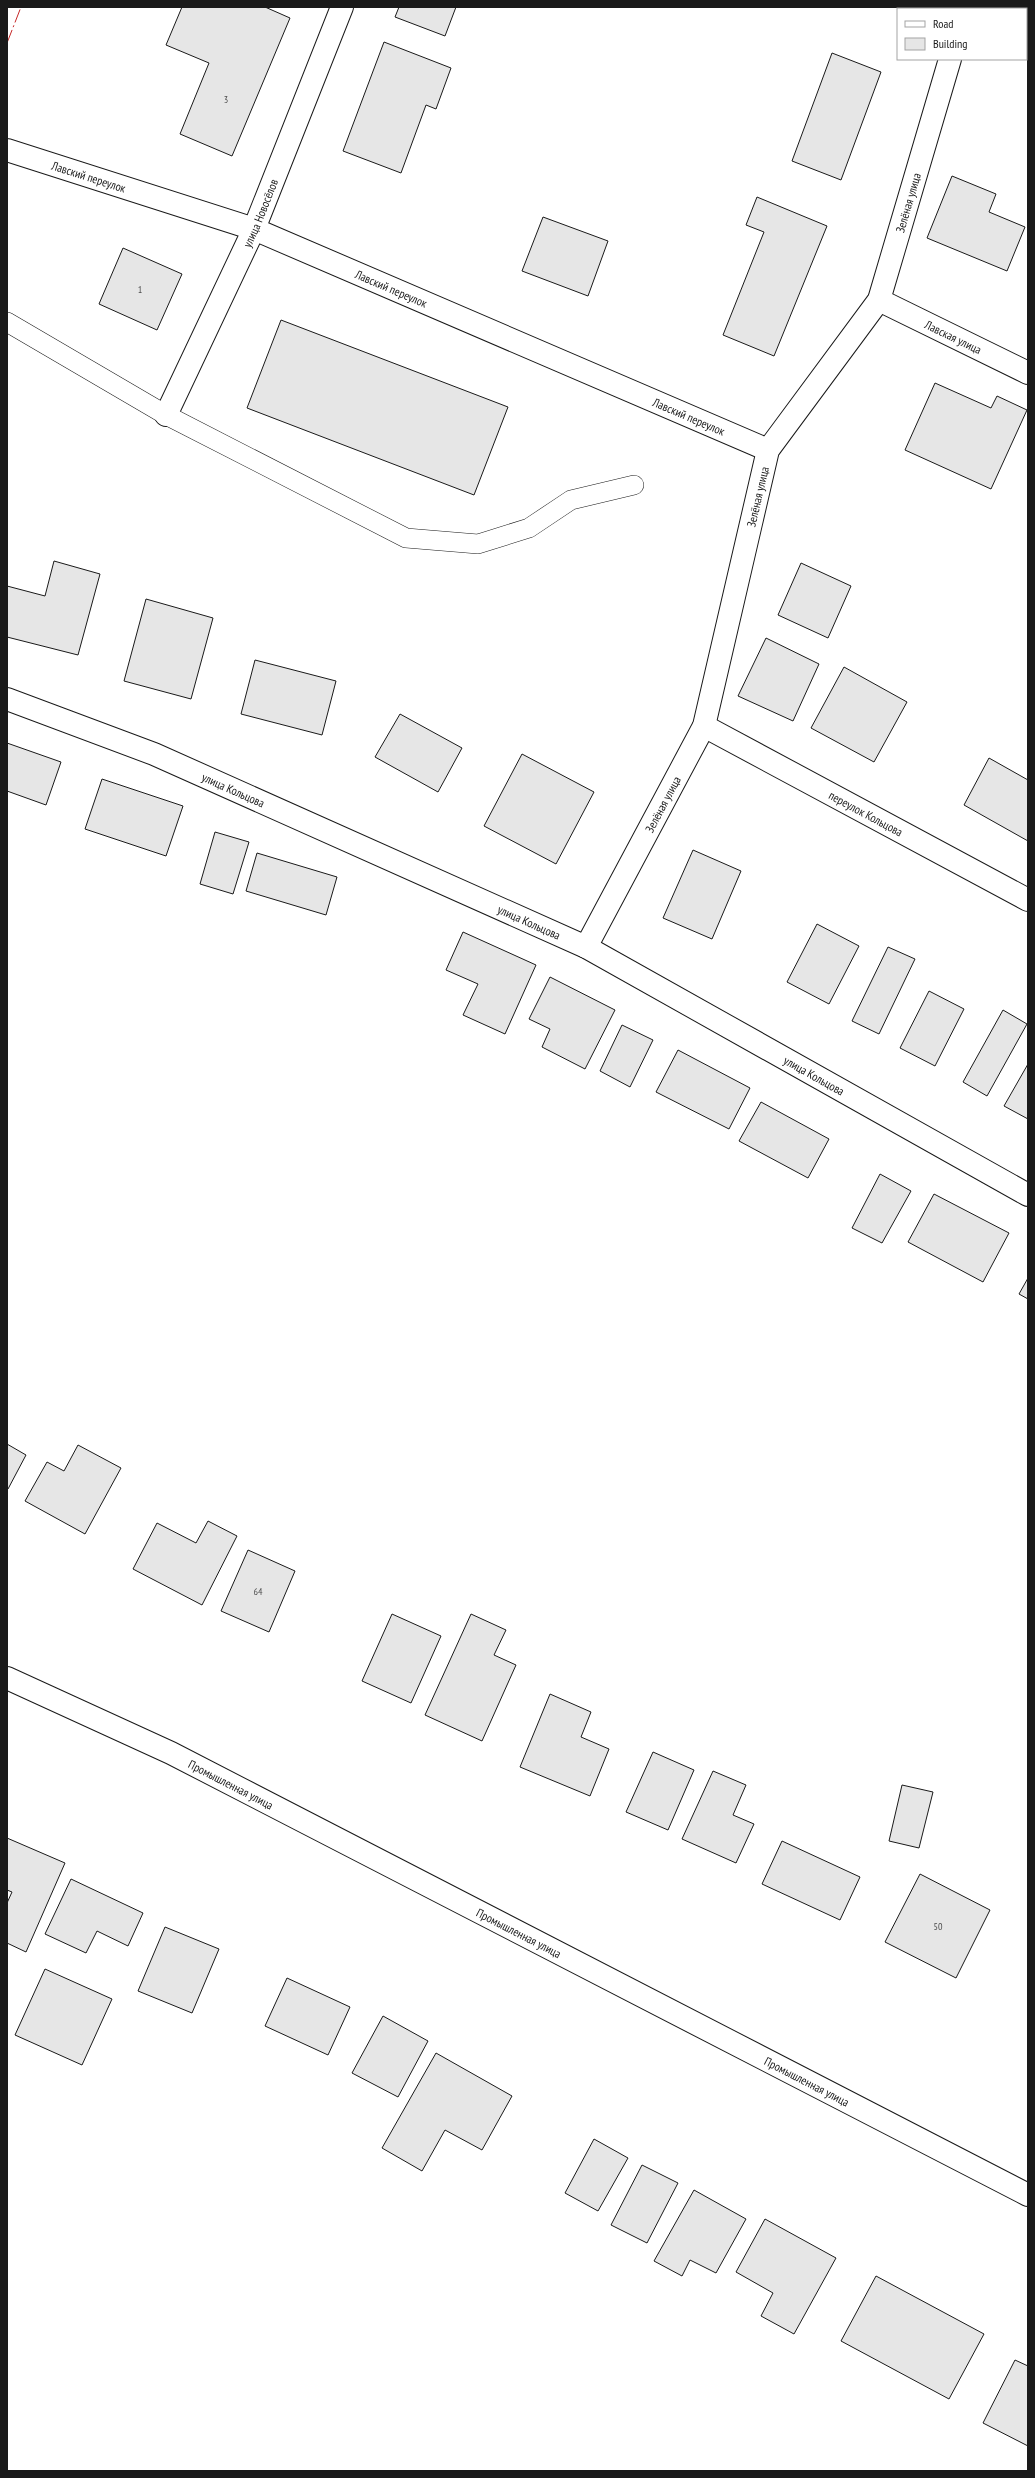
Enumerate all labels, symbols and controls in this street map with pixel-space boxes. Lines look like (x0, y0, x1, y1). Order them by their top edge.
legend (897, 8, 1027, 60)
text: Road (933, 16, 953, 31)
text: Building (933, 36, 968, 51)
house number: 3 (224, 93, 228, 106)
street label: Лавский переулок (49, 157, 128, 195)
street label: Зелёная улица (892, 171, 924, 234)
street label: улица Новосёлов (239, 176, 281, 249)
street label: Лавский переулок (352, 266, 430, 310)
house number: 1 (138, 283, 142, 296)
street label: Лавская улица (922, 316, 984, 357)
street label: Лавский переулок (650, 394, 728, 438)
street label: Зелёная улица (743, 465, 772, 528)
street label: улица Кольцова (200, 769, 267, 810)
street label: Зелёная улица (641, 773, 684, 835)
street label: переулок Кольцова (826, 787, 906, 839)
street label: улица Кольцова (496, 901, 563, 942)
street label: улица Кольцова (781, 1052, 848, 1098)
house number: 64 (254, 1585, 263, 1598)
street label: Промышленная улица (186, 1756, 276, 1812)
street label: Промышленная улица (474, 1904, 564, 1961)
house number: 50 (934, 1920, 943, 1933)
street label: Промышленная улица (762, 2053, 852, 2109)

